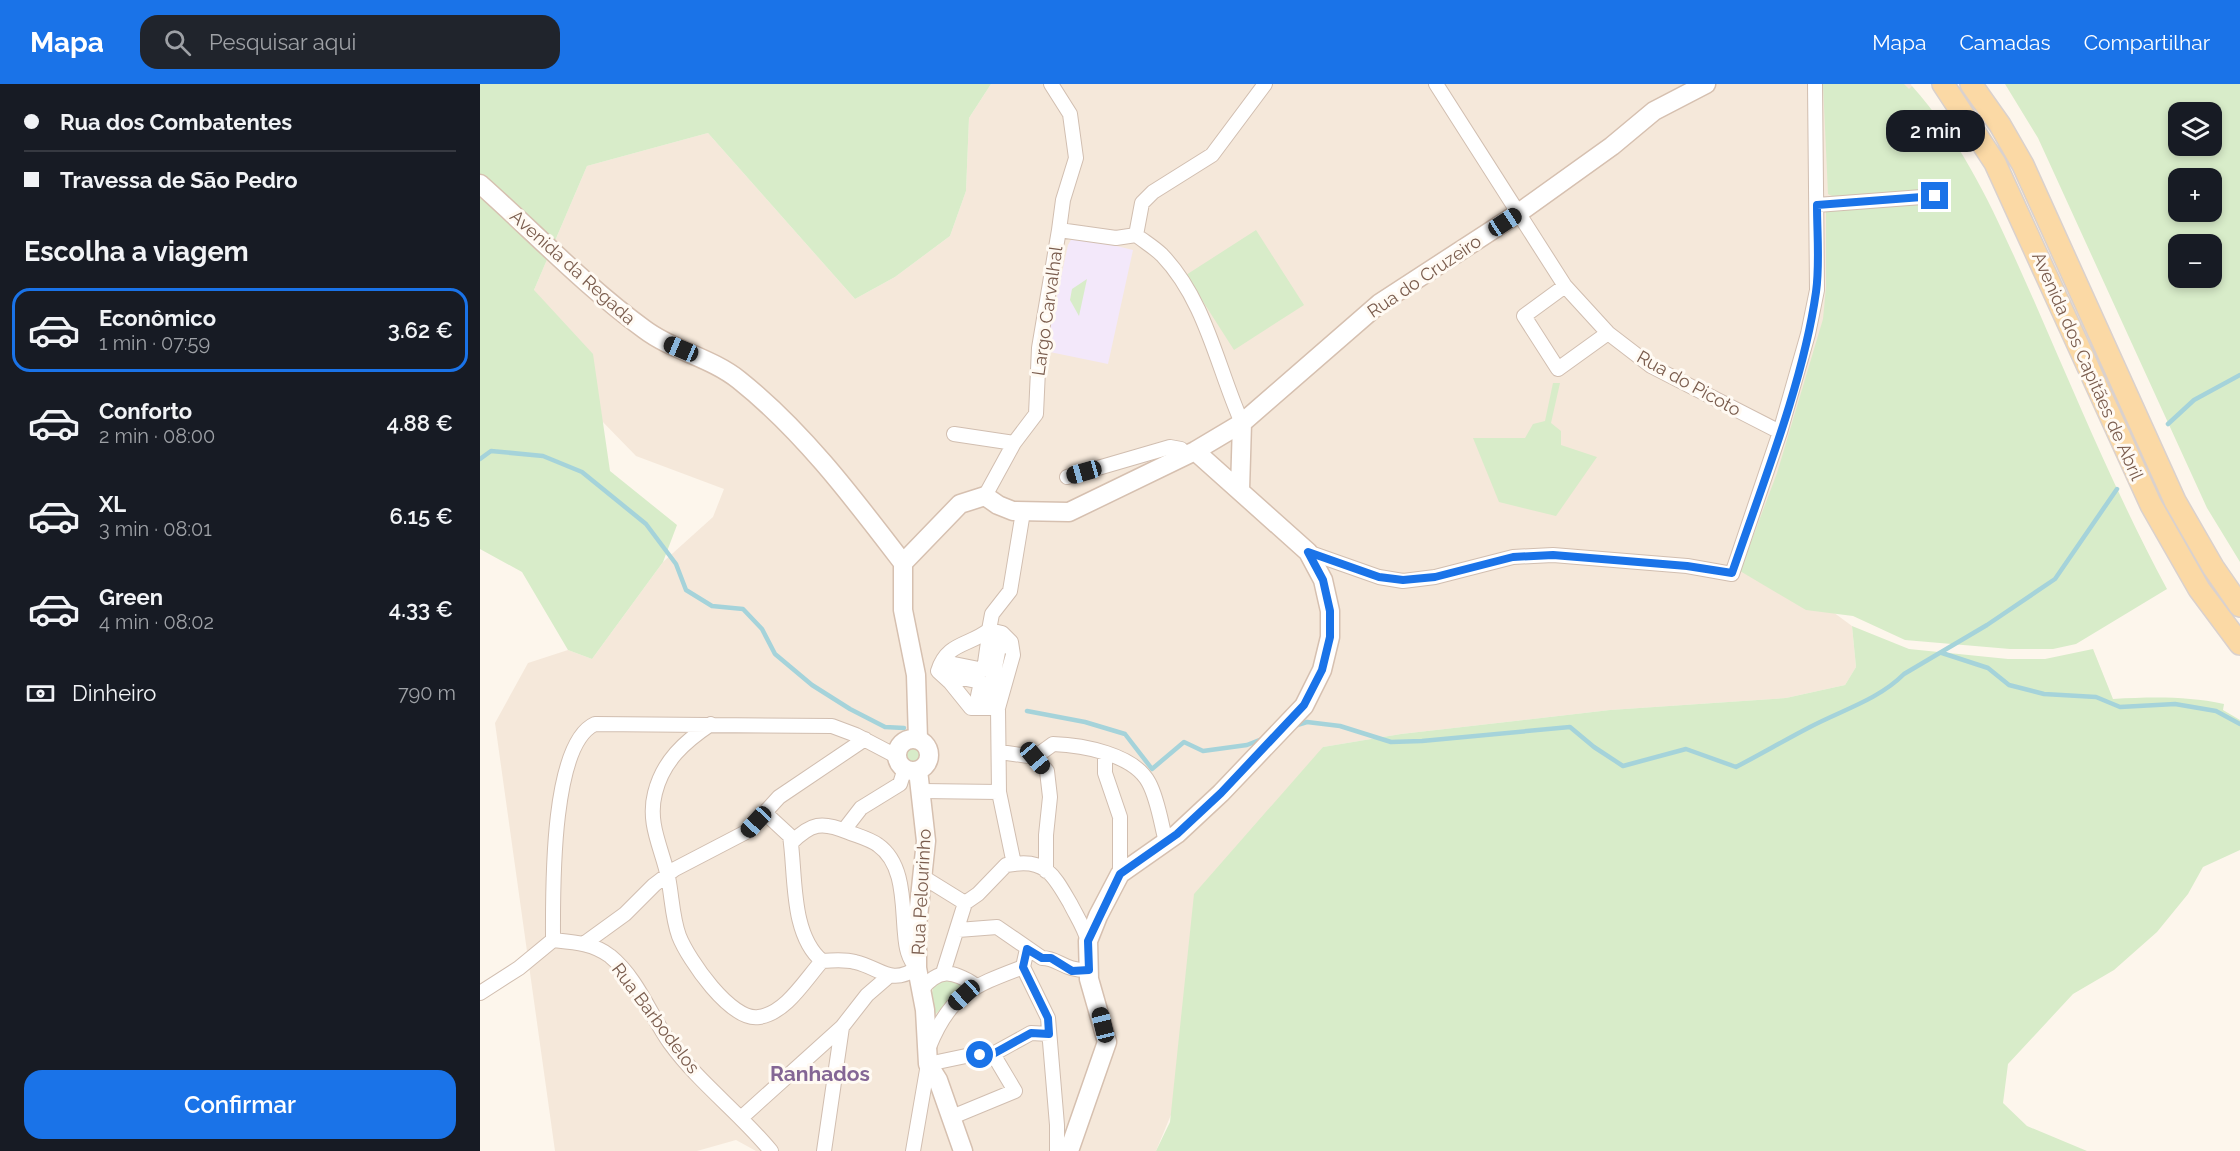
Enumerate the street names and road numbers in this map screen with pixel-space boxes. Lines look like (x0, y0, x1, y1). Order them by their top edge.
street label: Avenida da Regada (506, 205, 640, 329)
street label: Rua do Cruzeiro (1363, 230, 1485, 322)
street label: Largo Carvalhal (1028, 245, 1066, 377)
street label: Avenida dos Capitães de Abril (2028, 249, 2148, 484)
street label: Rua do Picoto (1633, 346, 1745, 420)
street label: Rua Pelourinho (907, 828, 935, 956)
street label: Rua Barbodelos (608, 959, 704, 1078)

